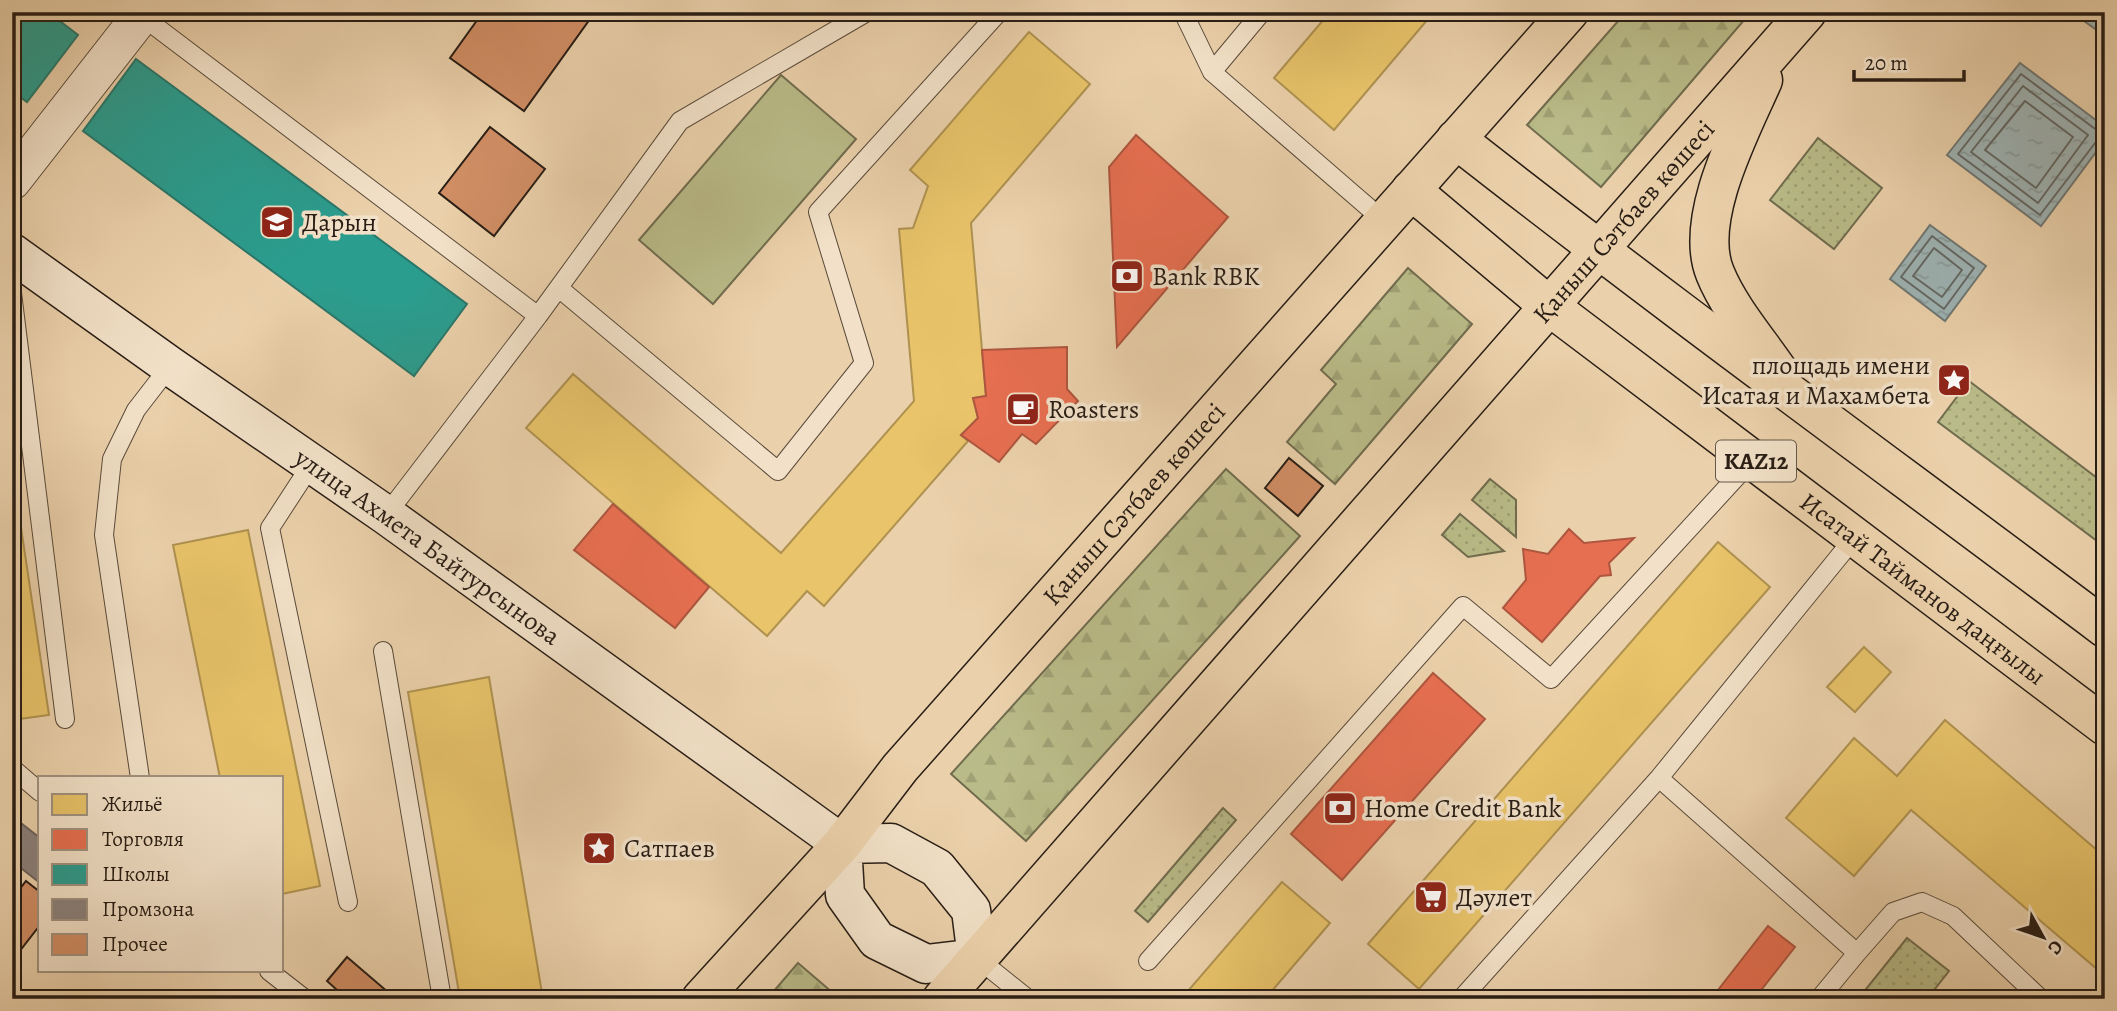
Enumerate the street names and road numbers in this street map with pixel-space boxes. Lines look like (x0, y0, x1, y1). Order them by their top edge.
street label: Қаныш Сәтбаев көшесі (1525, 113, 1723, 331)
street label: Қаныш Сәтбаев көшесі (1035, 395, 1233, 613)
street label: улица Ахмета Байтурсынова (287, 440, 568, 653)
road number: KAZ12 (1716, 440, 1796, 482)
street label: Исатай Тайманов даңғылы (1792, 484, 2053, 693)

